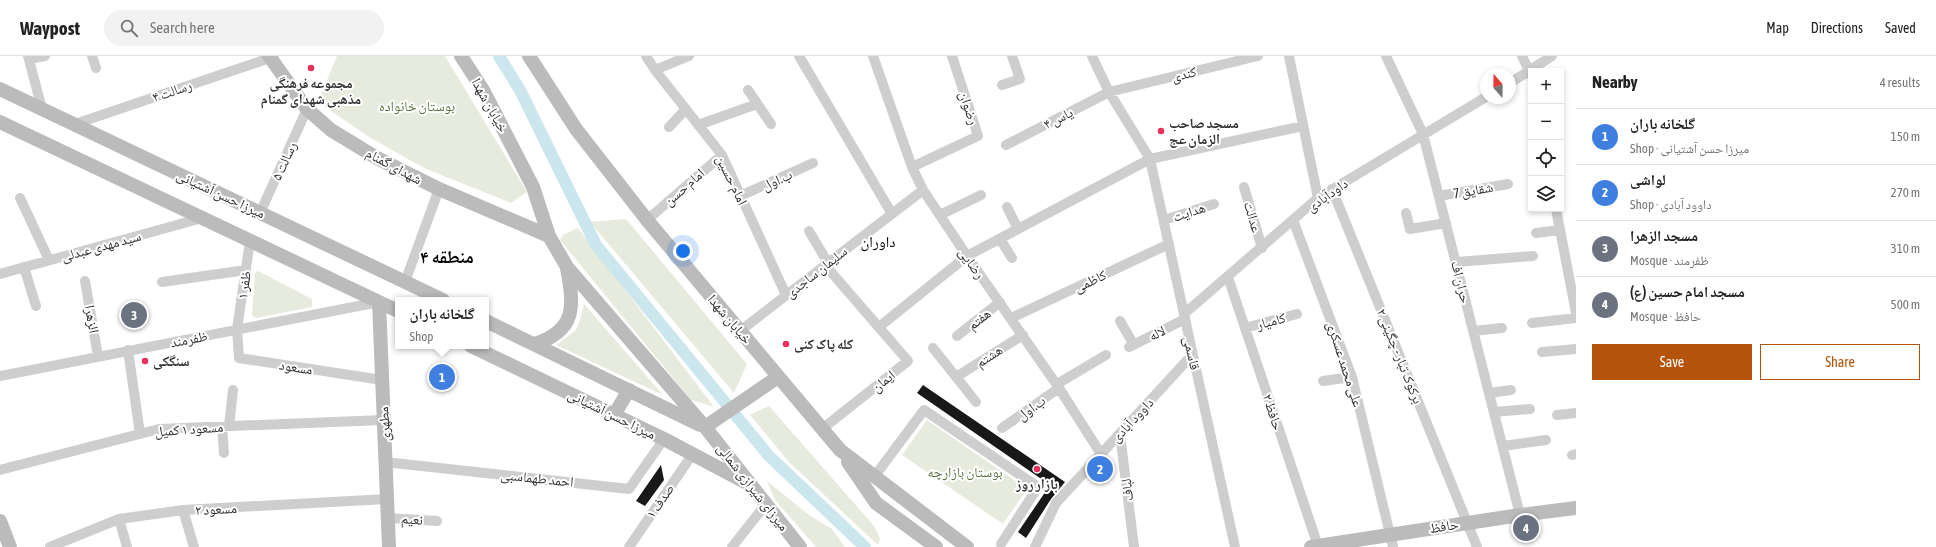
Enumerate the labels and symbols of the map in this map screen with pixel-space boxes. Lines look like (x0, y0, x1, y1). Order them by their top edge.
marker: مجموعه فرهنگی مذهبی شهدای گمنام (306, 63, 316, 73)
street label: کندی (1170, 63, 1199, 86)
north arrow (1480, 68, 1516, 104)
place label: مجموعه فرهنگی مذهبی شهدای گمنام (261, 75, 361, 109)
street label: خیابان شهدا (468, 75, 511, 135)
street label: رسالت ۴ (150, 77, 194, 106)
street label: رضوان (955, 89, 982, 127)
park label: بوستان خانواده (379, 98, 455, 115)
street label: یاس ۴ (1041, 104, 1076, 133)
place label: مسجد صاحب الزمان عج (1169, 115, 1239, 148)
marker: مسجد صاحب الزمان عج (1156, 126, 1166, 136)
street label: رسالت ۵ (268, 139, 301, 183)
street label: شهدای گمنام (362, 145, 425, 189)
street label: امام حسین (711, 152, 751, 208)
street label: امام حسن (660, 165, 709, 210)
street label: ب.اول (759, 166, 795, 195)
street label: میرزا حسن آشتیانی (174, 167, 268, 222)
street label: داودآبادی (1303, 175, 1351, 216)
street label: شقایق 7 (1452, 179, 1495, 203)
street label: هدایت (1171, 199, 1207, 225)
street label: عدالت (1241, 200, 1265, 234)
street label: سید مهدی عبدلی (59, 228, 143, 265)
district label: داوران (861, 233, 895, 252)
your location (673, 241, 693, 261)
street label: سلیمان ساجدی (782, 243, 851, 302)
street label: رضایی (955, 244, 988, 282)
district label: منطقه ۴ (420, 246, 474, 267)
street label: حران اف (1447, 259, 1474, 305)
street label: کاظمی (1071, 266, 1109, 296)
street label: ظفر ۱ (234, 270, 255, 300)
street label: خیابان شهدا (704, 291, 755, 348)
pin: 3 (121, 300, 147, 330)
street label: الزهرا (81, 304, 102, 334)
street label: هفتم (964, 305, 995, 335)
street label: برکوک تبار - چگینی ۲ (1373, 306, 1426, 406)
street label: کامیار (1254, 309, 1288, 334)
street label: علی محمد عسکری (1323, 319, 1366, 409)
street label: لاله (1146, 322, 1168, 344)
street label: ظفرمند (169, 328, 209, 351)
street label: قاسمی (1180, 335, 1203, 372)
place label: کله پاک کنی (794, 336, 853, 353)
marker: کله پاک کنی (781, 339, 791, 349)
street label: هشتم (973, 341, 1007, 372)
place label: سنگکی (153, 353, 190, 370)
marker: سنگکی (140, 356, 150, 366)
street label: مسعود (278, 356, 314, 379)
pin: 1 (429, 362, 455, 392)
street label: ایمان (868, 367, 899, 396)
street label: میرزا حسن آشتیانی (565, 386, 659, 443)
street label: ب.اول (1014, 392, 1049, 425)
street label: حافظ ۲ (1260, 392, 1286, 432)
street label: داوود آبادی (1107, 394, 1158, 446)
street label: مطهری (375, 406, 394, 442)
street label: مسعود ۱ کمیل (154, 419, 224, 440)
street label: میرزای شیرازی شمالی (713, 440, 792, 535)
pin: 2 (1087, 454, 1113, 484)
park label: بوستان بازارچه (927, 464, 1003, 481)
marker: بازار روز (1032, 464, 1042, 474)
street label: احمد طهماسبی (500, 466, 574, 491)
place label: بازار روز (1015, 476, 1058, 493)
street label: لباف (1118, 478, 1137, 502)
street label: صدف ۱ (643, 481, 677, 521)
street label: مسعود ۲ (195, 500, 237, 519)
street label: نعیم (400, 510, 424, 530)
pin: 4 (1513, 513, 1539, 543)
street label: حافظ (1428, 516, 1460, 536)

